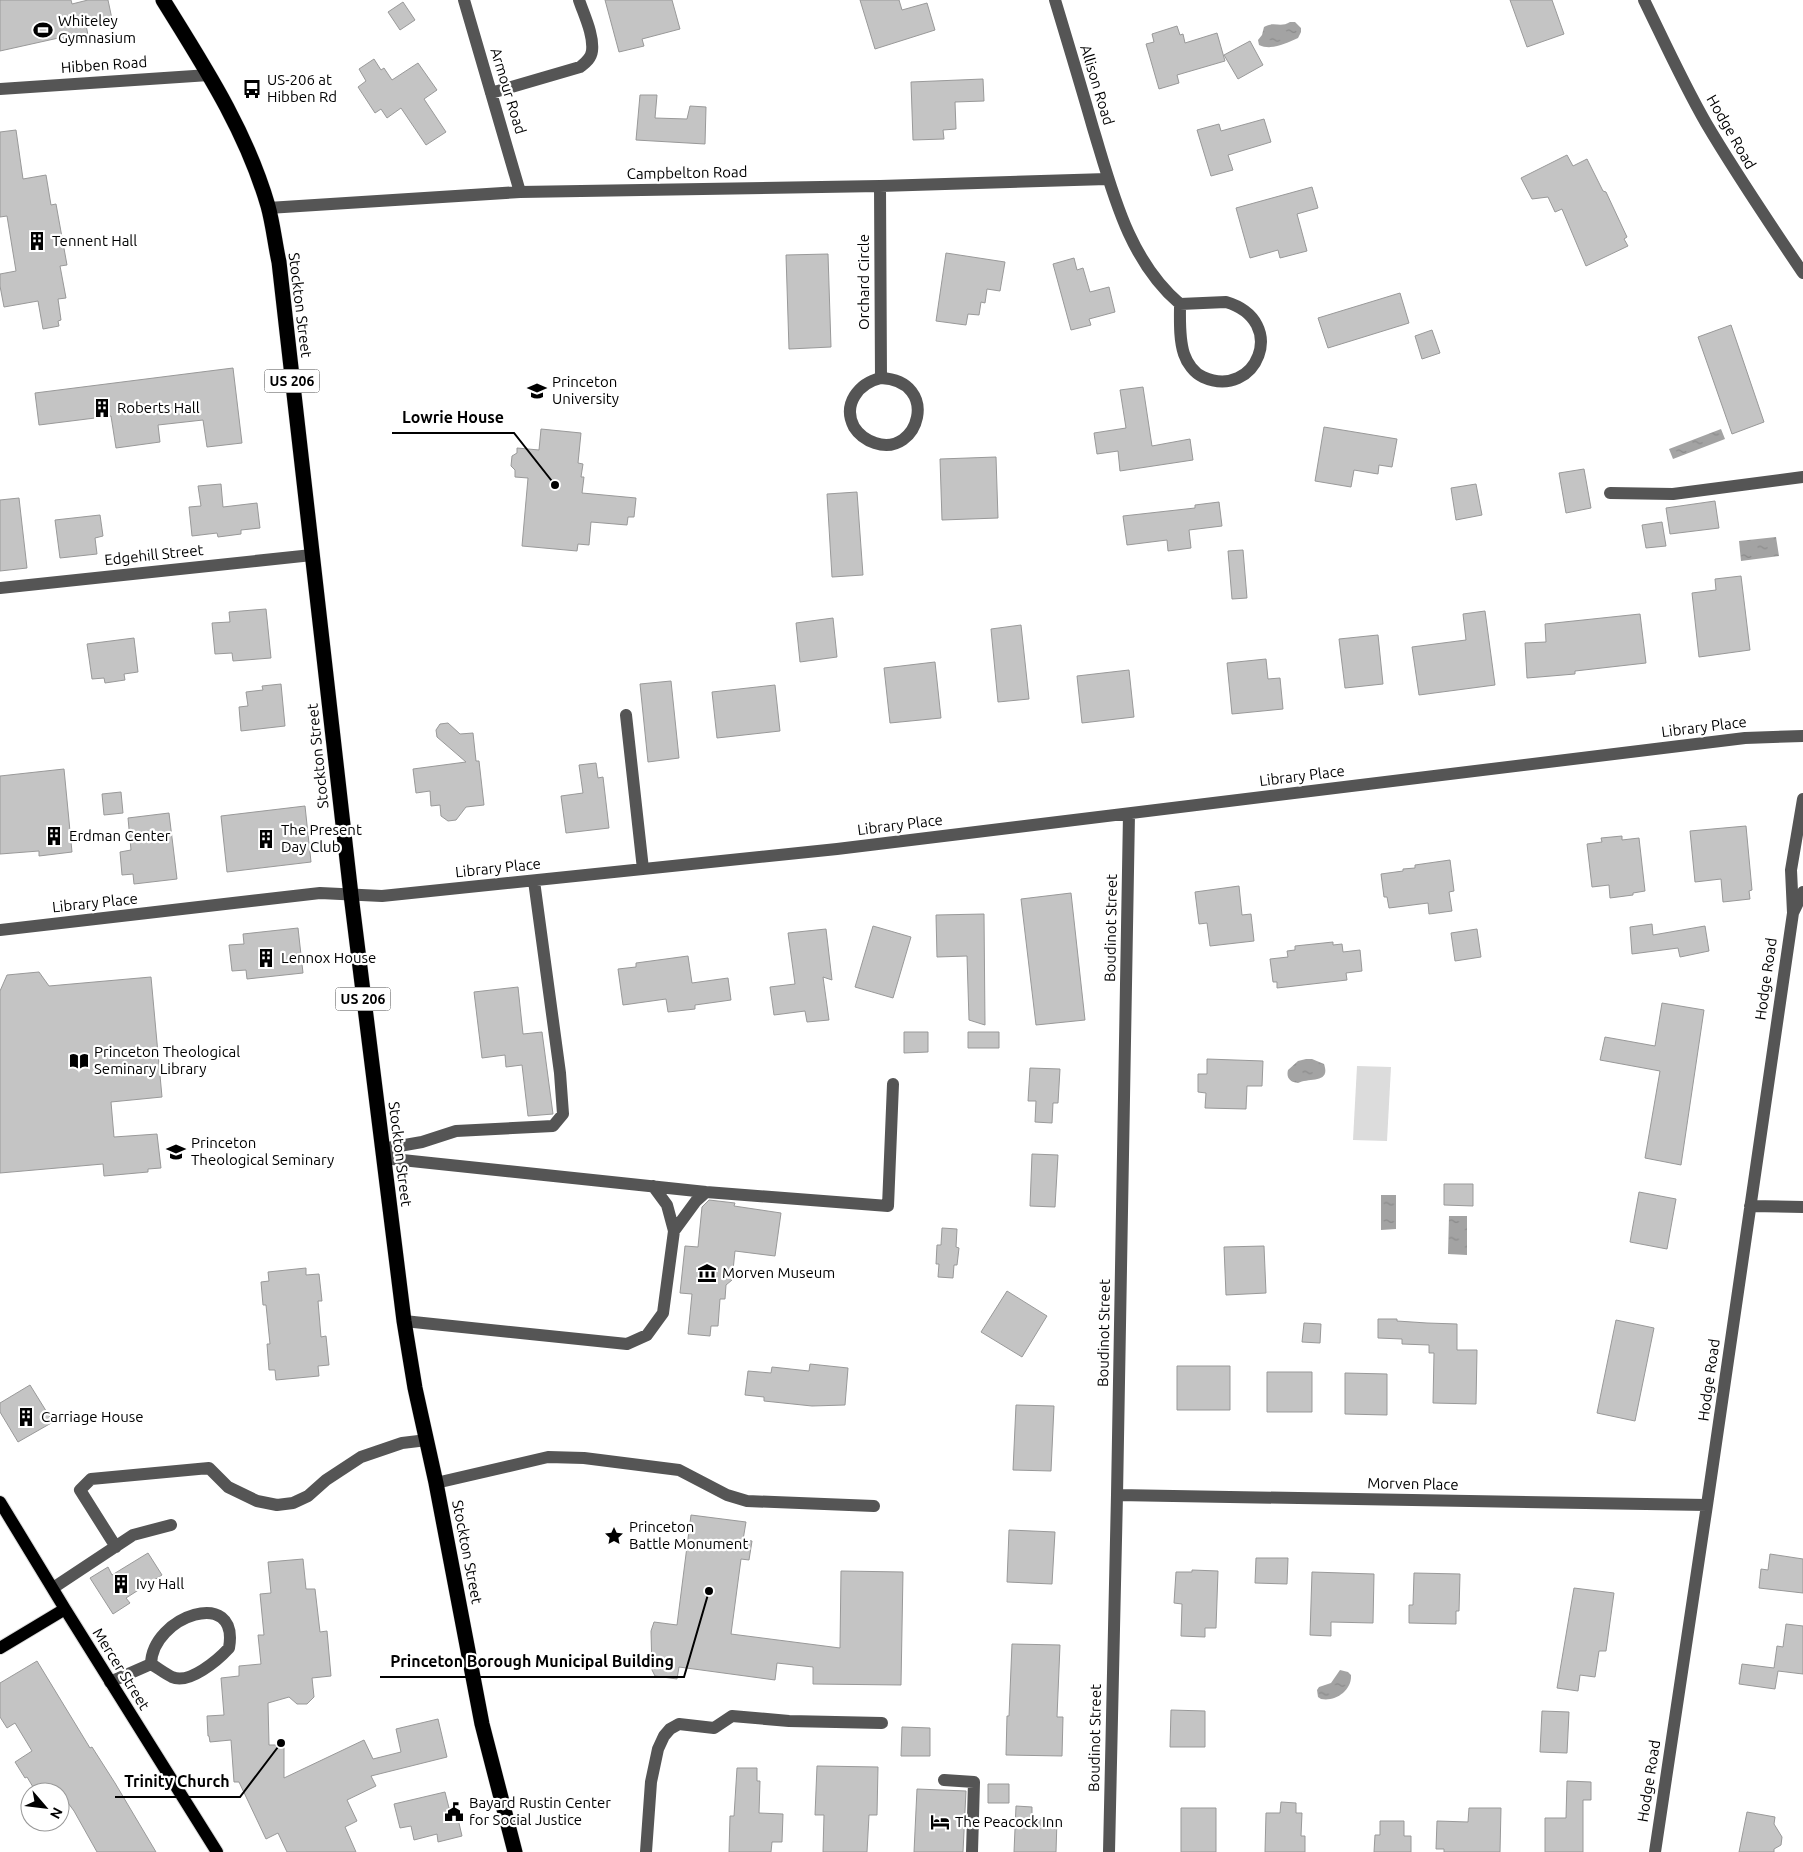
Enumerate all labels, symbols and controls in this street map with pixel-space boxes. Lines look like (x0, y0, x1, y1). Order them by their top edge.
place label: Whiteley Gymnasium (58, 12, 136, 46)
sports icon: Whiteley Gymnasium (32, 19, 54, 41)
street label: Allison Road (1077, 43, 1118, 127)
street label: Armour Road (487, 46, 530, 136)
street label: Hibben Road (60, 53, 148, 76)
place label: US-206 at Hibben Rd (267, 71, 337, 105)
bus stop icon: US-206 at Hibben Rd (241, 78, 263, 100)
street label: Hodge Road (1703, 92, 1760, 172)
street label: Campbelton Road (626, 163, 748, 182)
building icon: Tennent Hall (26, 230, 48, 252)
place label: Tennent Hall (52, 232, 137, 249)
street label: Orchard Circle (855, 234, 872, 330)
street label: Stockton Street (286, 252, 315, 358)
road number: US 206 (264, 370, 320, 392)
place label: Princeton University (552, 373, 619, 407)
school or university icon: Princeton University (526, 380, 548, 402)
building icon: Roberts Hall (91, 397, 113, 419)
place label: Roberts Hall (117, 399, 200, 416)
callout: Lowrie House (392, 402, 514, 433)
text: Lowrie House (402, 408, 504, 426)
street label: Edgehill Street (104, 541, 204, 568)
street label: Stockton Street (304, 703, 331, 809)
street label: Library Place (1660, 713, 1748, 740)
street label: Library Place (1258, 762, 1346, 789)
street label: Library Place (856, 811, 944, 838)
place label: The Present Day Club (281, 821, 362, 855)
building icon: Erdman Center (43, 825, 65, 847)
place label: Erdman Center (69, 827, 171, 844)
building icon: The Present Day Club (255, 828, 277, 850)
street label: Library Place (454, 855, 542, 880)
street label: Boudinot Street (1101, 874, 1120, 982)
street label: Library Place (51, 890, 139, 915)
street label: Hodge Road (1751, 937, 1780, 1021)
building icon: Lennox House (255, 947, 277, 969)
place label: Lennox House (281, 949, 376, 966)
road number: US 206 (336, 988, 390, 1011)
place label: Princeton Theological Seminary Library (94, 1043, 240, 1077)
library icon: Princeton Theological Seminary Library (68, 1050, 90, 1072)
street label: Stockton Street (386, 1101, 415, 1207)
place label: Princeton Theological Seminary (191, 1134, 334, 1168)
school or university icon: Princeton Theological Seminary (165, 1141, 187, 1163)
museum icon: Morven Museum (696, 1262, 718, 1284)
place label: Morven Museum (722, 1264, 835, 1281)
street label: Boudinot Street (1094, 1279, 1113, 1387)
street label: Hodge Road (1694, 1338, 1723, 1422)
building icon: Carriage House (15, 1406, 37, 1428)
place label: Carriage House (41, 1408, 144, 1425)
street label: Morven Place (1367, 1474, 1459, 1493)
street label: Stockton Street (449, 1498, 486, 1605)
place label: Princeton Battle Monument (629, 1518, 748, 1552)
place icon: Princeton Battle Monument (603, 1525, 625, 1547)
building icon: Ivy Hall (110, 1573, 132, 1595)
place label: Ivy Hall (136, 1575, 184, 1592)
street label: Mercer Street (90, 1625, 153, 1713)
callout: Princeton Borough Municipal Building (380, 1646, 684, 1677)
text: Princeton Borough Municipal Building (390, 1652, 674, 1670)
street label: Boudinot Street (1085, 1684, 1104, 1792)
street label: Hodge Road (1634, 1739, 1663, 1823)
callout: Trinity Church (115, 1766, 240, 1797)
text: Trinity Church (124, 1772, 230, 1790)
north arrow (20, 1782, 70, 1832)
place label: Bayard Rustin Center for Social Justice (469, 1794, 611, 1828)
public building icon: Bayard Rustin Center for Social Justice (443, 1801, 465, 1823)
text: N (47, 1805, 66, 1821)
hotel icon: The Peacock Inn (929, 1811, 951, 1833)
place label: The Peacock Inn (955, 1813, 1063, 1830)

